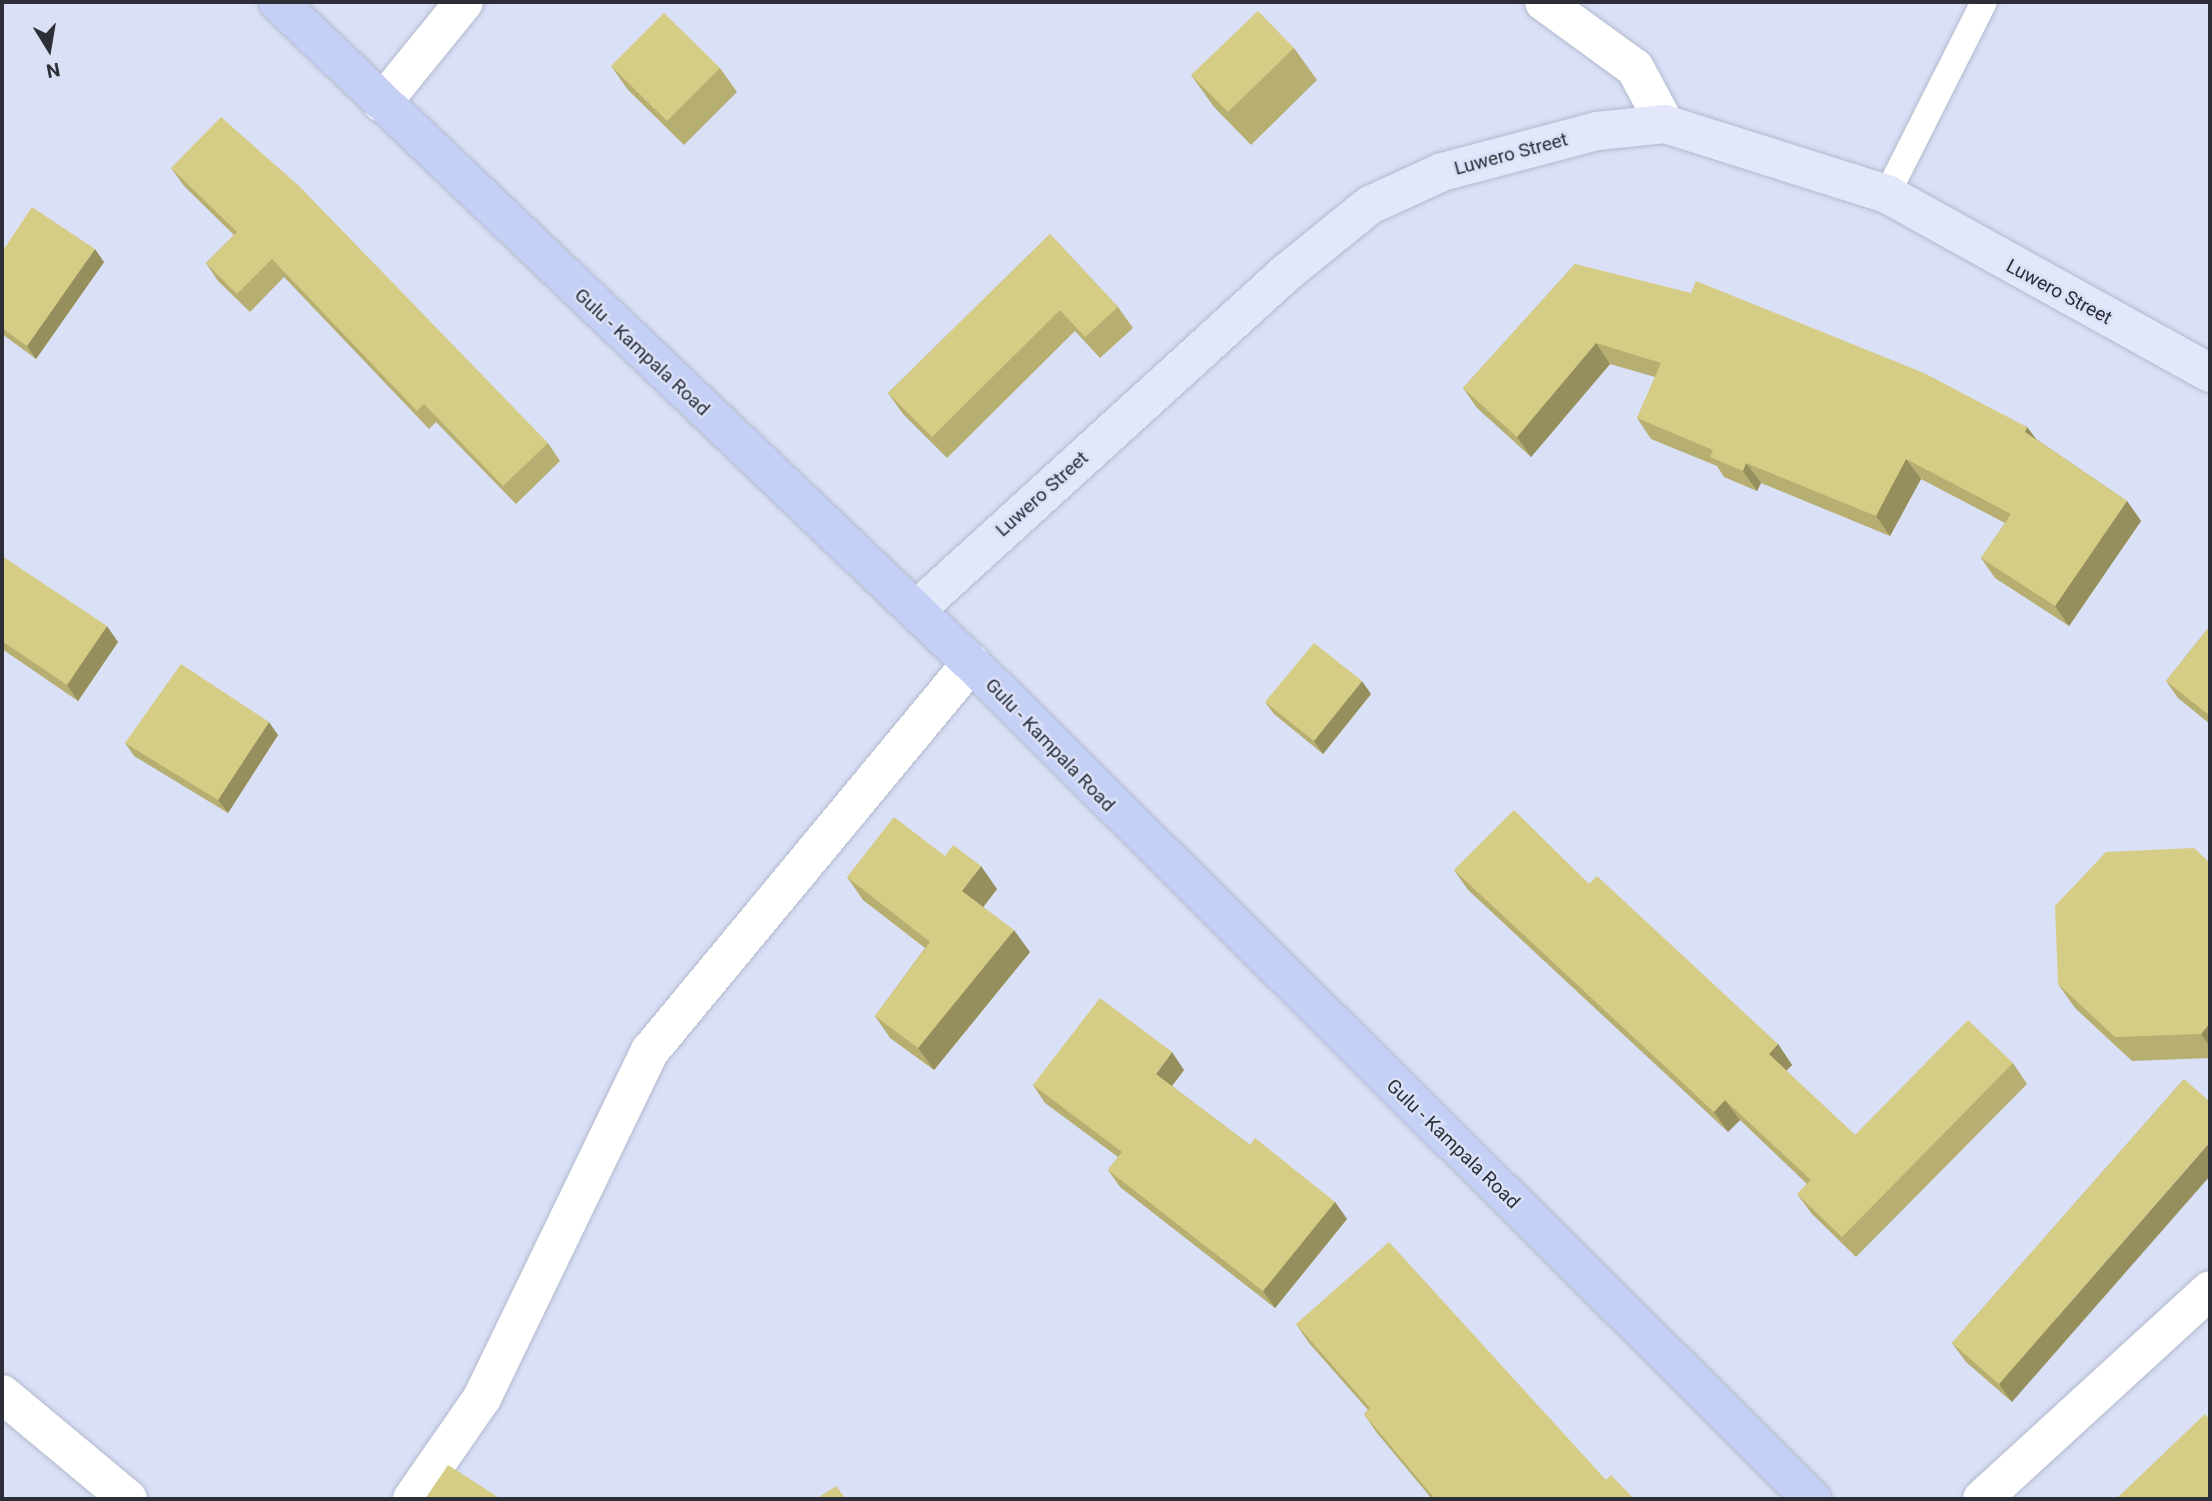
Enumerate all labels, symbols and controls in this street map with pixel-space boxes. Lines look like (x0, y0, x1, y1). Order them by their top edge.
north arrow (14, 14, 84, 84)
text: N (44, 58, 62, 83)
street label: Luwero Street (1452, 128, 1570, 180)
street label: Luwero Street (2002, 255, 2116, 329)
street label: Gulu - Kampala Road (570, 284, 714, 420)
street label: Luwero Street (991, 447, 1093, 541)
street label: Gulu - Kampala Road (981, 674, 1119, 816)
street label: Gulu - Kampala Road (1382, 1075, 1524, 1213)

